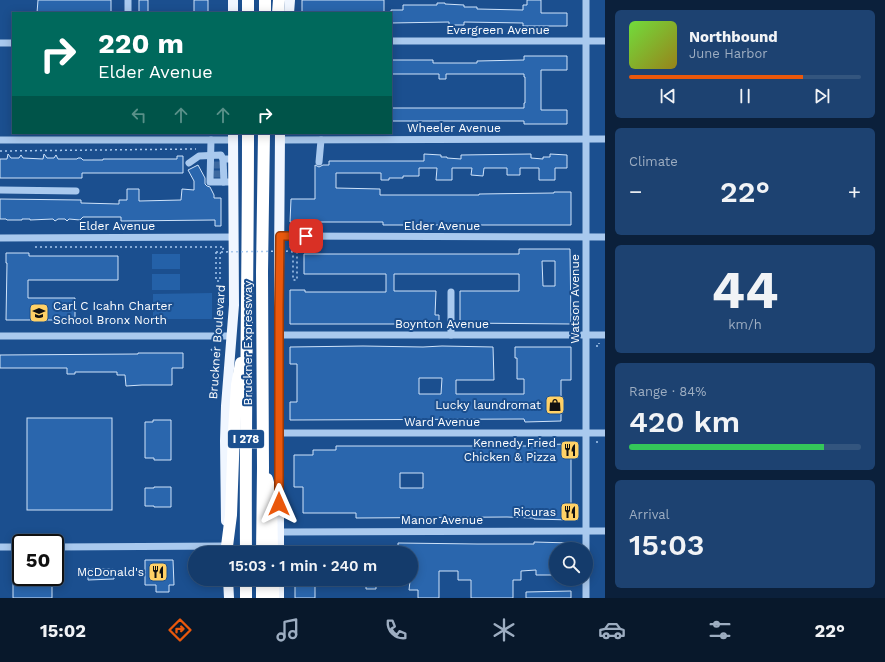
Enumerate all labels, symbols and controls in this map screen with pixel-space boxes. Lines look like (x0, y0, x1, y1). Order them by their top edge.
street label: Evergreen Avenue (446, 23, 550, 37)
text: 220 m (98, 27, 184, 60)
icon: right (32, 28, 84, 80)
text: Northbound (689, 28, 778, 46)
text: June Harbor (689, 46, 768, 61)
text: Elder Avenue (98, 61, 213, 82)
icon: previous (657, 85, 679, 107)
icon: pause (734, 85, 756, 107)
icon: next (811, 85, 833, 107)
icon: left (128, 104, 150, 126)
icon: ahead (170, 104, 192, 126)
icon: ahead (212, 104, 234, 126)
icon: right (254, 104, 276, 126)
street label: Wheeler Avenue (407, 121, 501, 135)
text: Climate (629, 154, 678, 169)
text: 22° (720, 174, 770, 209)
text: − (629, 179, 642, 204)
text: + (848, 179, 861, 204)
street label: Elder Avenue (79, 219, 155, 233)
pin (289, 219, 323, 253)
street label: Elder Avenue (404, 219, 480, 233)
icon: arrive (295, 225, 317, 247)
street label: Watson Avenue (568, 254, 582, 344)
text: 44 (711, 260, 779, 321)
street label: Bruckner Expressway (241, 280, 255, 405)
street label: Bruckner Boulevard (206, 284, 228, 400)
place label: Carl C Icahn Charter School Bronx North (53, 299, 172, 327)
school or university icon: Carl C Icahn Charter School Bronx North (28, 302, 50, 324)
street label: Boynton Avenue (395, 317, 489, 331)
text: km/h (728, 317, 762, 332)
text: Range · 84% (629, 384, 706, 399)
shop icon: Lucky laundromat (544, 394, 566, 416)
place label: Lucky laundromat (435, 398, 541, 412)
text: 420 km (629, 404, 740, 439)
street label: Ward Avenue (404, 415, 480, 429)
road number: I 278 (228, 430, 264, 448)
place label: Kennedy Fried Chicken & Pizza (464, 436, 556, 464)
restaurant icon: Kennedy Fried Chicken & Pizza (559, 439, 581, 461)
position arrow (258, 483, 300, 525)
restaurant icon: Ricuras (559, 501, 581, 523)
place label: Ricuras (513, 505, 556, 519)
text: Arrival (629, 507, 670, 522)
street label: Manor Avenue (401, 513, 483, 527)
text: 15:03 (629, 527, 704, 562)
speed limit sign: 50 (12, 534, 64, 586)
map controls (549, 542, 593, 586)
button: search (549, 542, 593, 586)
text: 15:03 · 1 min · 240 m (229, 557, 377, 575)
restaurant icon: McDonald's (147, 561, 169, 583)
place label: McDonald's (77, 565, 144, 579)
icon: directions (166, 616, 194, 644)
icon: music (274, 616, 302, 644)
icon: phone (382, 616, 410, 644)
icon: climate (490, 616, 518, 644)
icon: car (598, 616, 626, 644)
icon: filters (706, 616, 734, 644)
text: 15:02 (40, 620, 86, 641)
text: 22° (814, 620, 845, 641)

